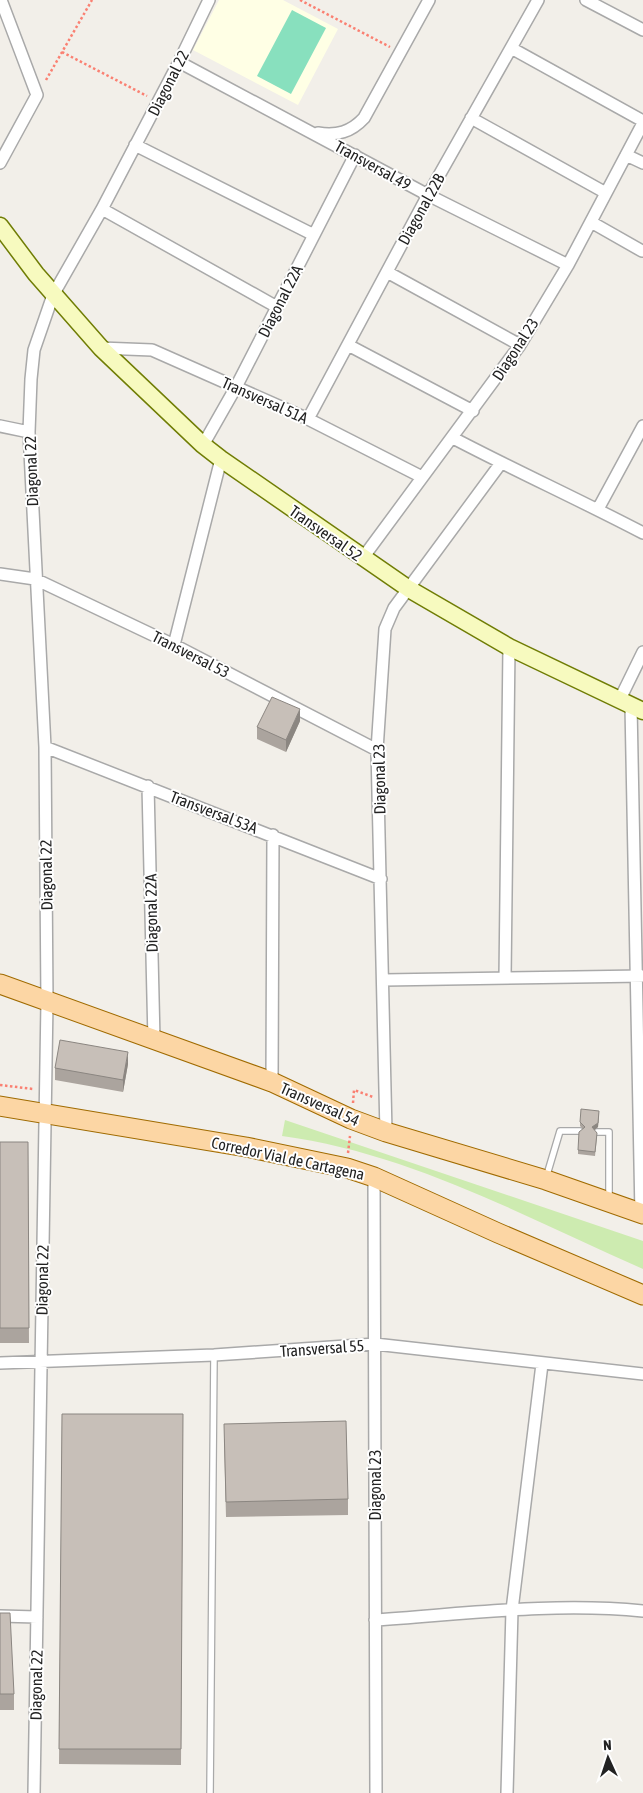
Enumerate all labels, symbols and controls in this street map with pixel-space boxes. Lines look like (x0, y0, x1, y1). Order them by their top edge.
street label: Diagonal 22 (144, 47, 193, 119)
street label: Transversal 49 (332, 137, 414, 193)
street label: Diagonal 22B (394, 170, 449, 248)
street label: Diagonal 22A (254, 262, 307, 341)
street label: Diagonal 23 (488, 314, 543, 384)
street label: Transversal 51A (219, 373, 311, 427)
street label: Diagonal 22 (21, 435, 42, 507)
street label: Transversal 52 (286, 501, 366, 565)
street label: Transversal 53 (149, 627, 233, 681)
street label: Diagonal 23 (369, 743, 390, 815)
street label: Transversal 53A (168, 787, 260, 837)
street label: Diagonal 22 (36, 839, 57, 911)
street label: Diagonal 22A (141, 873, 162, 952)
street label: Transversal 54 (278, 1079, 362, 1129)
street label: Corredor Vial de Cartagena (210, 1133, 366, 1184)
street label: Diagonal 22 (32, 1244, 53, 1316)
street label: Transversal 55 (279, 1336, 365, 1360)
street label: Diagonal 23 (366, 1450, 385, 1520)
street label: Diagonal 22 (26, 1649, 47, 1721)
north arrow (583, 1733, 633, 1783)
text: N (603, 1737, 612, 1753)

